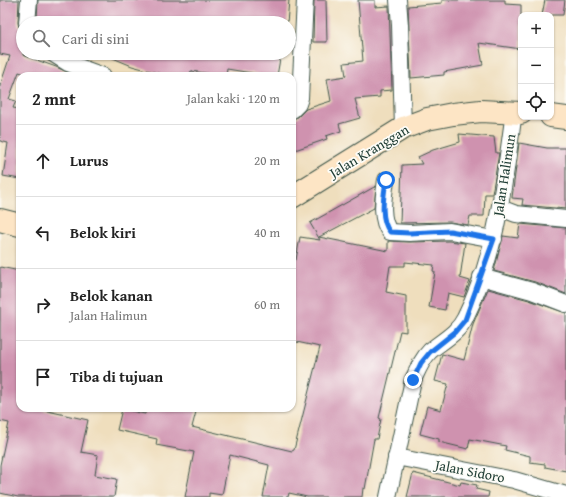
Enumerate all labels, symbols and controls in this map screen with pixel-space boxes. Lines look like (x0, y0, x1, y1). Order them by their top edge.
map controls (518, 12, 554, 120)
button: + (518, 12, 554, 48)
search box (16, 16, 296, 60)
icon: search (30, 27, 52, 49)
text: Cari di sini (62, 28, 129, 49)
button: − (518, 48, 554, 84)
button: locate (518, 84, 554, 120)
text: 2 mnt (32, 86, 76, 111)
text: Jalan kaki · 120 m (187, 89, 280, 108)
street label: Jalan Kranggan (324, 119, 413, 184)
street label: Jalan Halimun (487, 132, 520, 220)
icon: ahead (32, 150, 54, 172)
text: Lurus (70, 150, 108, 171)
text: 20 m (254, 151, 280, 170)
route start (377, 171, 395, 189)
icon: left (32, 222, 54, 244)
text: Belok kiri (70, 222, 136, 243)
text: 40 m (254, 223, 280, 242)
text: Belok kanan (70, 285, 153, 306)
icon: right (32, 294, 54, 316)
text: 60 m (254, 295, 280, 314)
text: Jalan Halimun (70, 306, 147, 325)
icon: arrive (32, 366, 54, 388)
text: Tiba di tujuan (70, 366, 163, 387)
route end (404, 371, 422, 389)
street label: Jalan Sidoro (431, 454, 507, 488)

